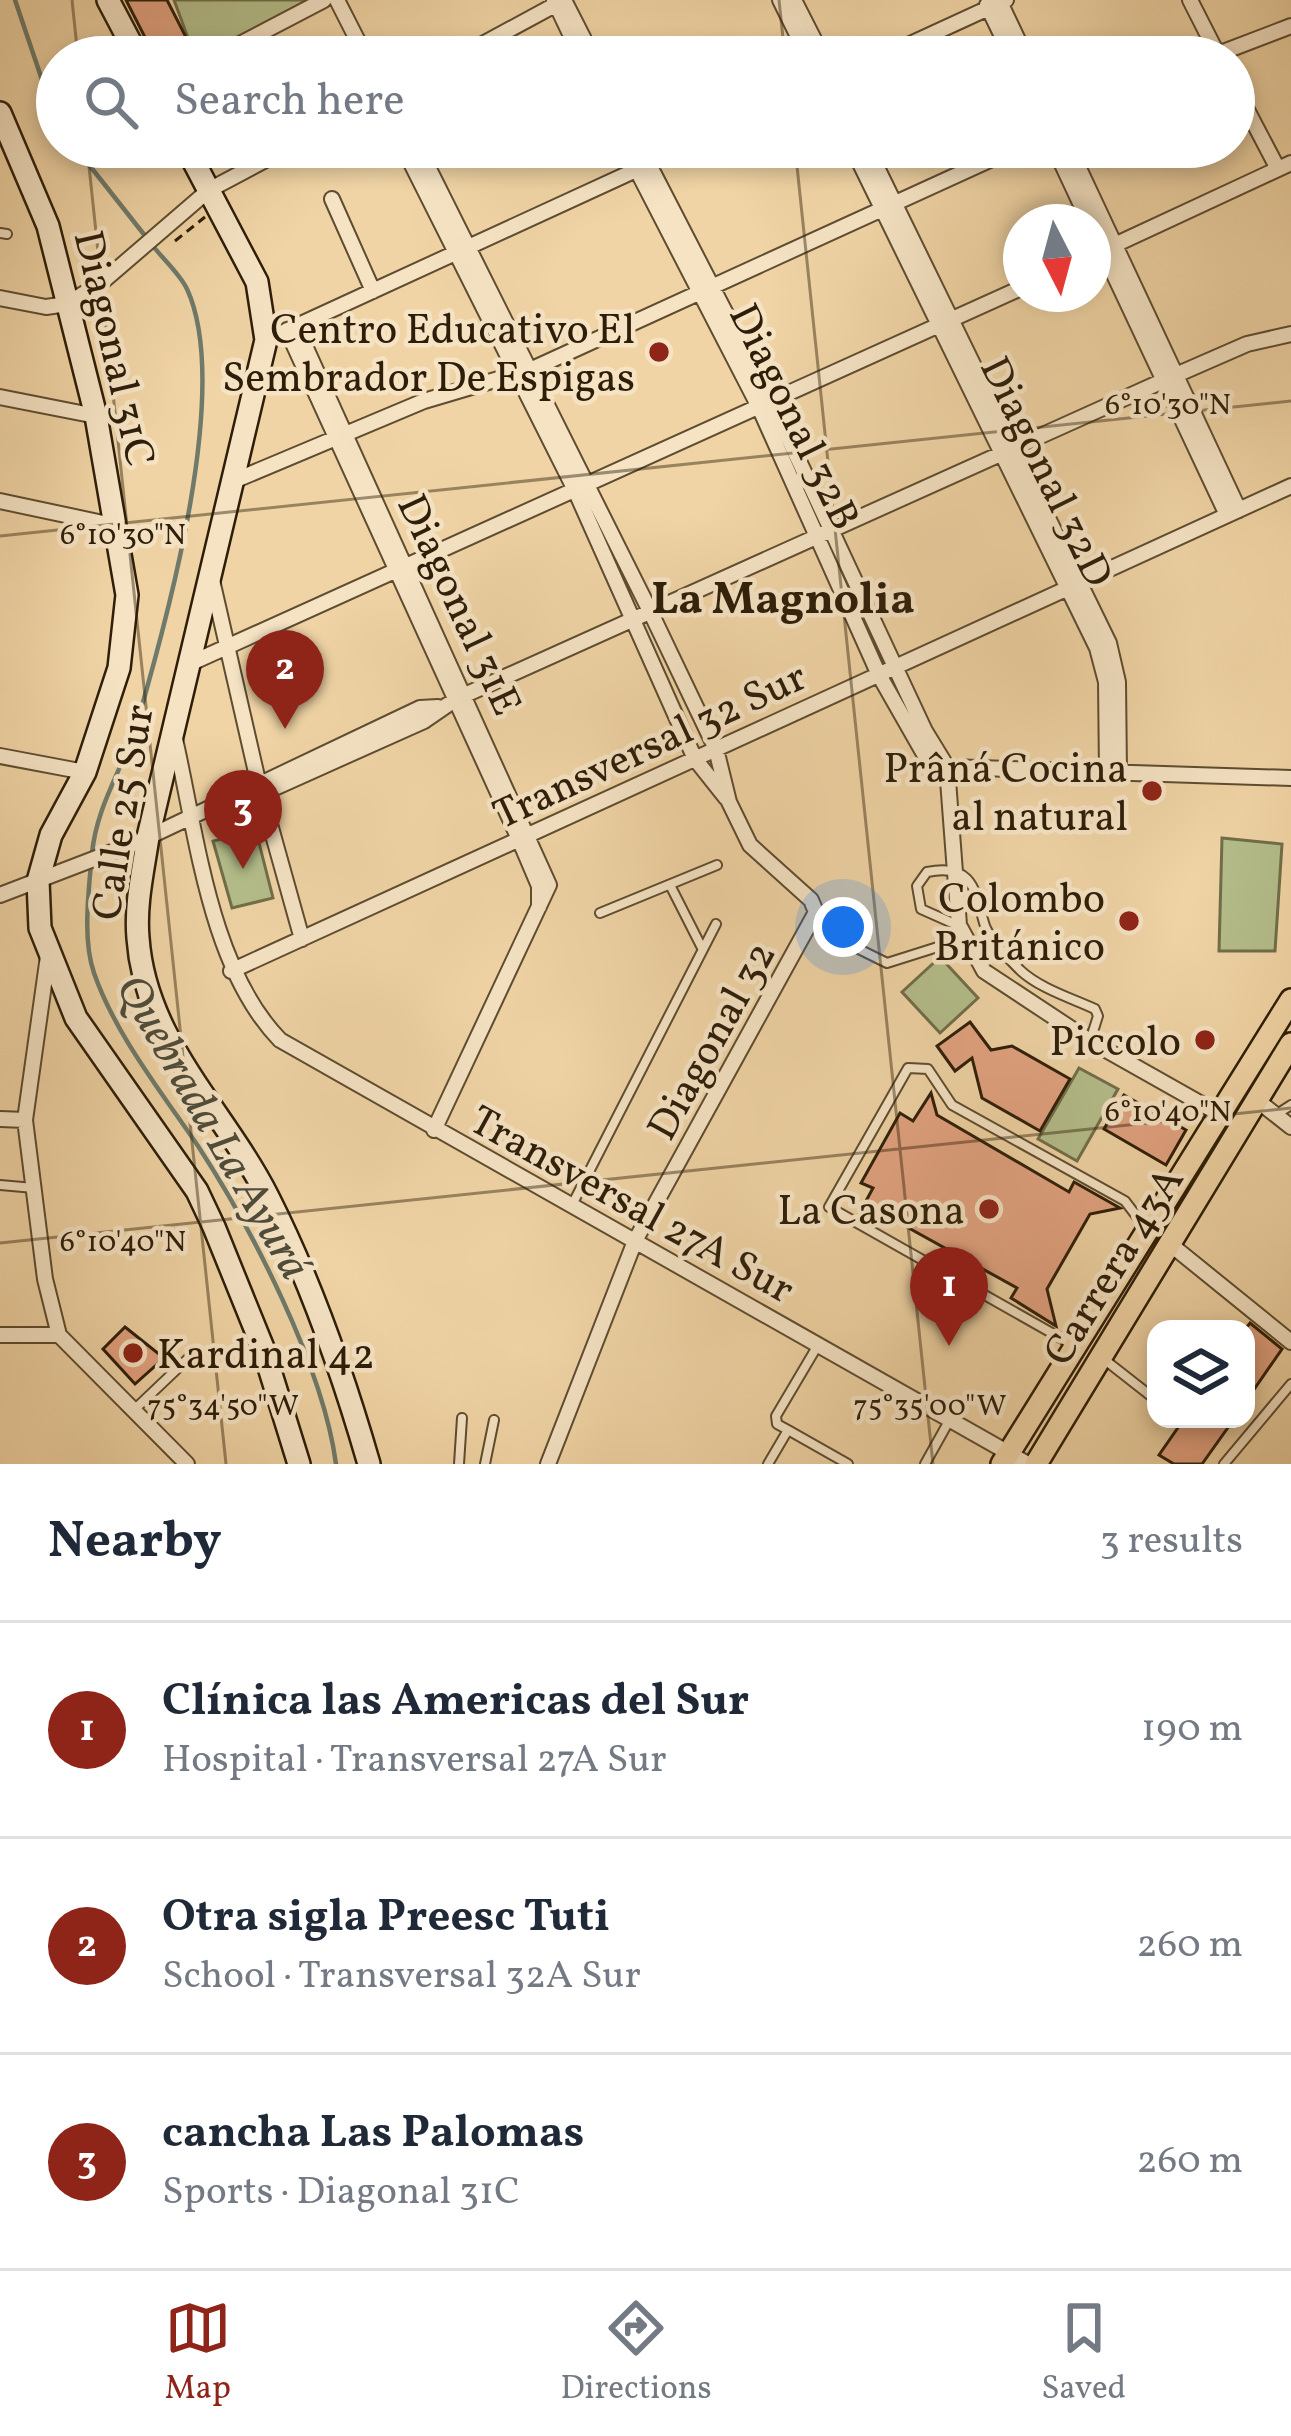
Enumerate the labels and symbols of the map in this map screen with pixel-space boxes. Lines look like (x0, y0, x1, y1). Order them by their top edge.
north arrow (1003, 204, 1111, 312)
street label: Diagonal 31C (56, 225, 167, 473)
street label: Diagonal 32B (712, 295, 872, 541)
place label: Centro Educativo El Sembrador De Espigas (222, 303, 635, 410)
marker: Centro Educativo El Sembrador De Espigas (646, 339, 672, 365)
street label: Diagonal 32D (963, 348, 1125, 598)
text: 6°10'30"N (1105, 385, 1231, 427)
street label: Diagonal 31E (380, 486, 534, 726)
text: 6°10'30"N (60, 515, 186, 557)
district label: La Magnolia (651, 570, 915, 633)
pin: 2 (246, 630, 324, 729)
street label: Transversal 32 Sur (484, 650, 817, 847)
street label: Calle 25 Sur (79, 701, 172, 925)
place label: Prâná Cocina al natural (884, 742, 1128, 849)
pin: 3 (204, 770, 282, 869)
marker: Prâná Cocina al natural (1139, 778, 1165, 804)
place label: Colombo Británico (934, 872, 1105, 979)
your location (813, 897, 873, 957)
marker: Colombo Británico (1116, 908, 1142, 934)
street label: Diagonal 32 (635, 932, 793, 1152)
water label: Quebrada La Ayurá (98, 964, 324, 1292)
place label: Piccolo (1050, 1015, 1181, 1074)
marker: Piccolo (1192, 1027, 1218, 1053)
text: 6°10'40"N (1105, 1092, 1231, 1134)
street label: Transversal 27A Sur (458, 1093, 804, 1321)
street label: Carrera 43A (1031, 1156, 1200, 1378)
place label: La Casona (778, 1184, 965, 1243)
marker: La Casona (976, 1196, 1002, 1222)
text: 6°10'40"N (60, 1222, 186, 1264)
pin: 1 (910, 1247, 988, 1346)
place label: Kardinal 42 (157, 1328, 375, 1387)
marker: Kardinal 42 (120, 1340, 146, 1366)
text: 75°34'50"W (147, 1386, 299, 1428)
text: 75°35'00"W (853, 1386, 1007, 1428)

